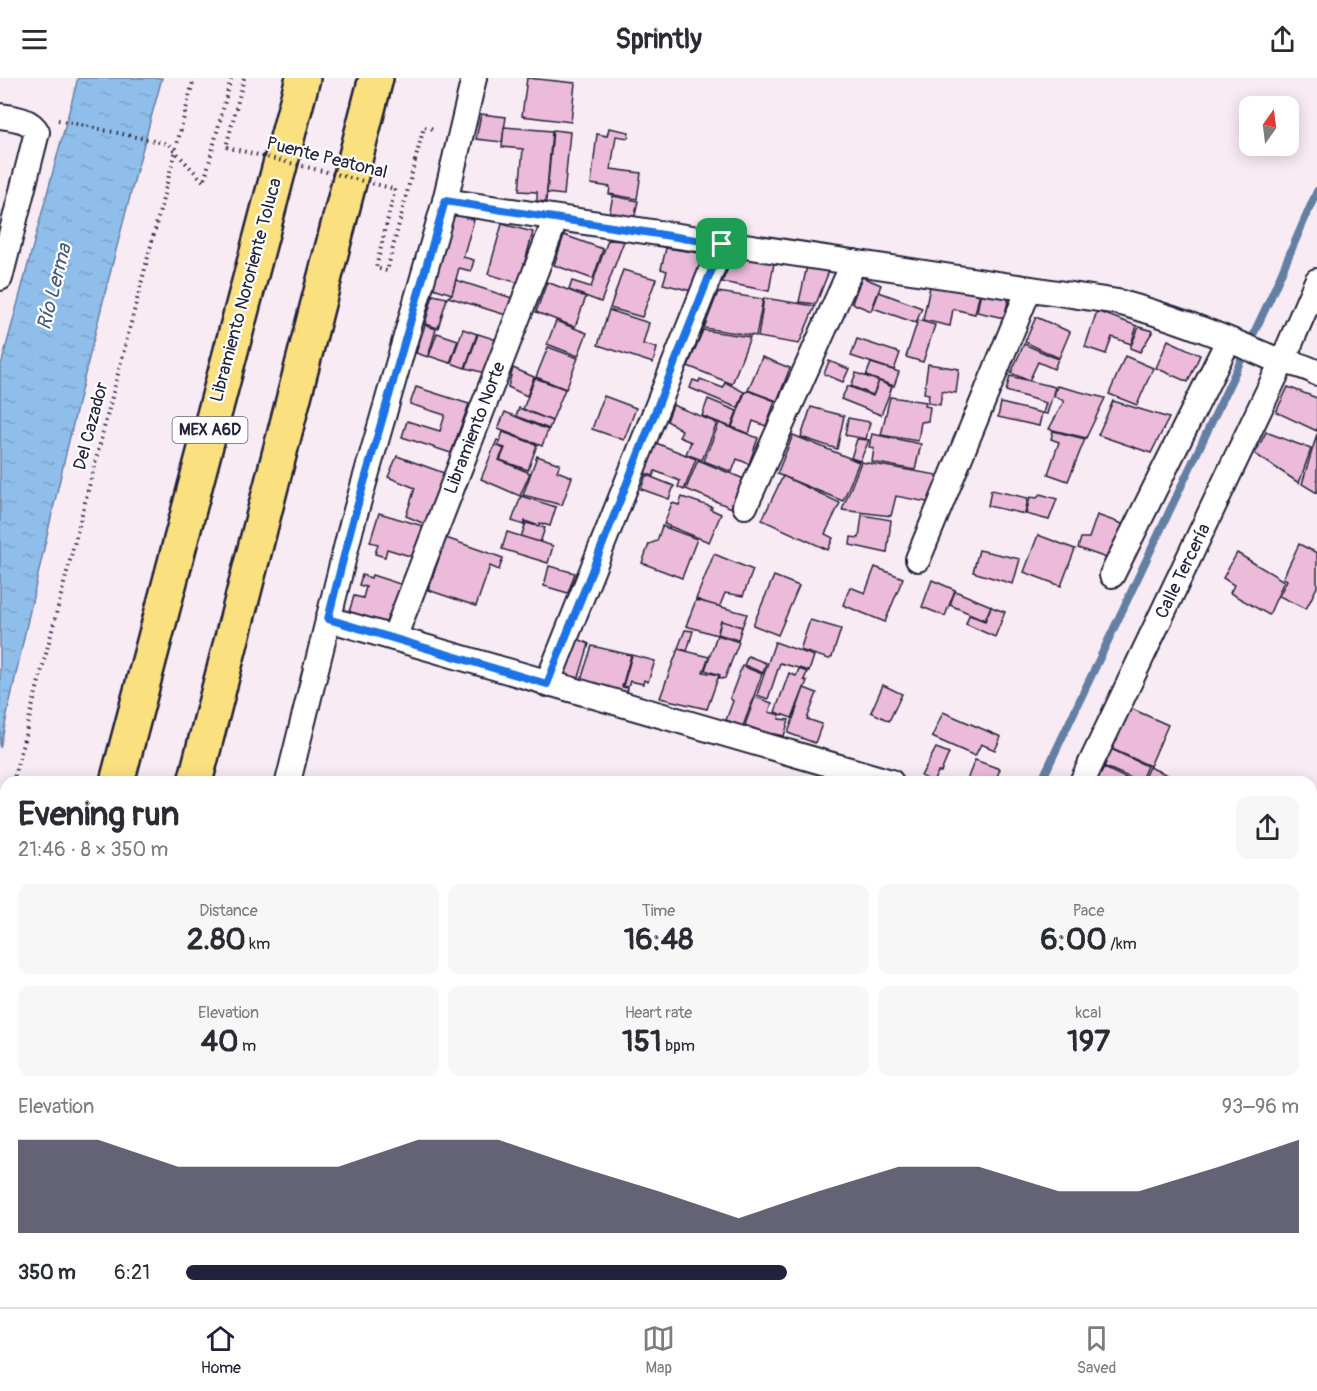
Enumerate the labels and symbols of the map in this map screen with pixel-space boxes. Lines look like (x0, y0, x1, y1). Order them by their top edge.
north arrow (1239, 96, 1299, 156)
street label: Puente Peatonal (264, 132, 390, 184)
street label: Libramiento Nororiente Toluca (205, 175, 287, 405)
pin (696, 218, 747, 269)
water label: Río Lerma (31, 240, 77, 333)
street label: Libramiento Norte (439, 358, 511, 497)
street label: Del Cazador (68, 379, 114, 473)
road number: MEX A6D (172, 417, 248, 443)
street label: Calle Tercería (1150, 520, 1216, 622)

